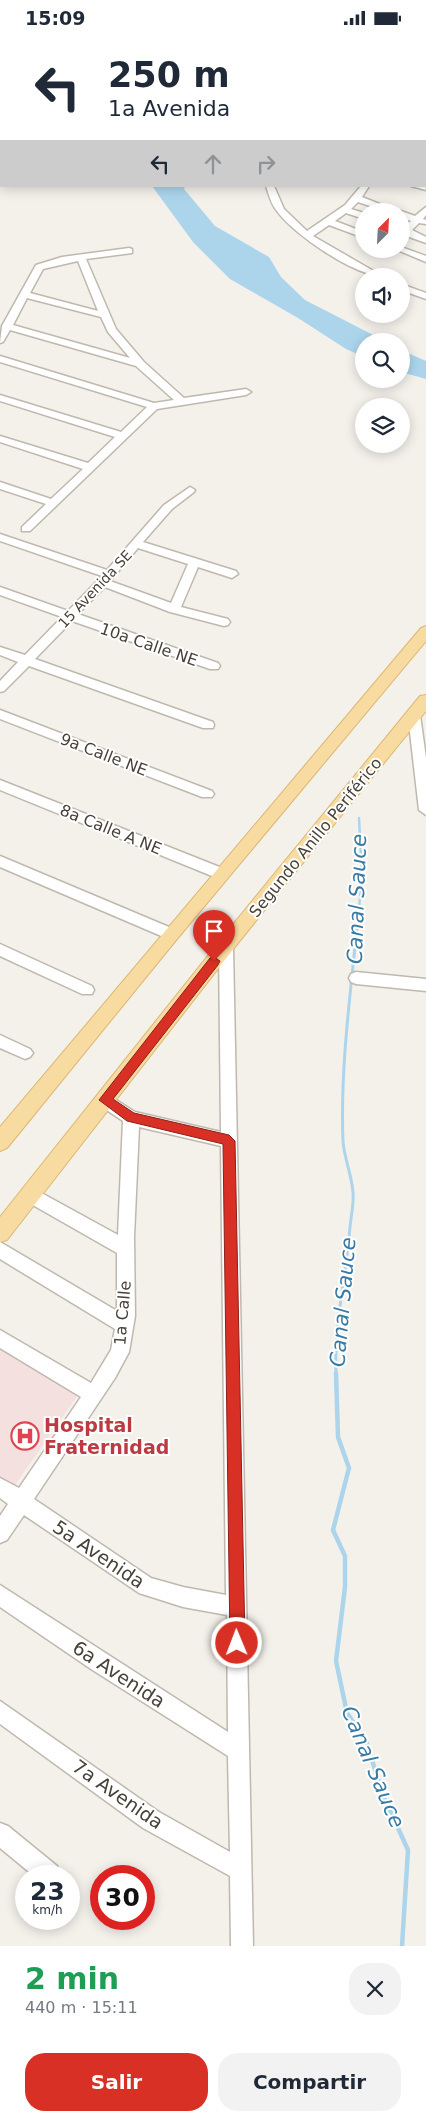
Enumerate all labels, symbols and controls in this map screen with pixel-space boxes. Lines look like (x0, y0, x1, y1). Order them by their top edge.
text: 15:09 (25, 7, 85, 29)
icon: left (25, 55, 90, 120)
text: 250 m (108, 55, 230, 95)
text: 1a Avenida (108, 96, 230, 121)
icon: left (146, 150, 174, 178)
icon: ahead (199, 150, 227, 178)
icon: right (252, 150, 280, 178)
north arrow (355, 203, 410, 257)
map controls (355, 203, 410, 453)
button: sound (355, 268, 410, 323)
button: search (355, 333, 410, 388)
button: layers (355, 398, 410, 453)
street label: 15 Avenida SE (55, 547, 135, 631)
street label: 10a Calle NE (97, 619, 200, 670)
street label: 9a Calle NE (57, 729, 150, 780)
street label: Segundo Anillo Periférico (245, 754, 386, 921)
street label: 8a Calle A NE (57, 800, 164, 858)
water label: Canal Sauce (343, 834, 371, 964)
pin (193, 910, 235, 961)
icon: arrive (200, 917, 228, 945)
water label: Canal Sauce (325, 1236, 361, 1368)
street label: 1a Calle (110, 1280, 135, 1346)
place label: Hospital Fraternidad (44, 1414, 169, 1458)
hospital icon: Hospital Fraternidad (10, 1421, 40, 1451)
street label: 5a Avenida (49, 1515, 149, 1593)
position arrow (210, 1616, 262, 1668)
street label: 6a Avenida (69, 1636, 169, 1712)
water label: Canal Sauce (337, 1702, 409, 1832)
street label: 7a Avenida (68, 1755, 168, 1833)
speed limit sign: 30 (90, 1865, 155, 1930)
text: 23 (30, 1877, 65, 1906)
text: km/h (32, 1903, 63, 1917)
text: 2 min (25, 1961, 119, 1996)
button: close (349, 1963, 401, 2015)
text: 440 m · 15:11 (25, 1998, 138, 2017)
button: Salir (25, 2053, 208, 2111)
button: Compartir (218, 2053, 401, 2111)

